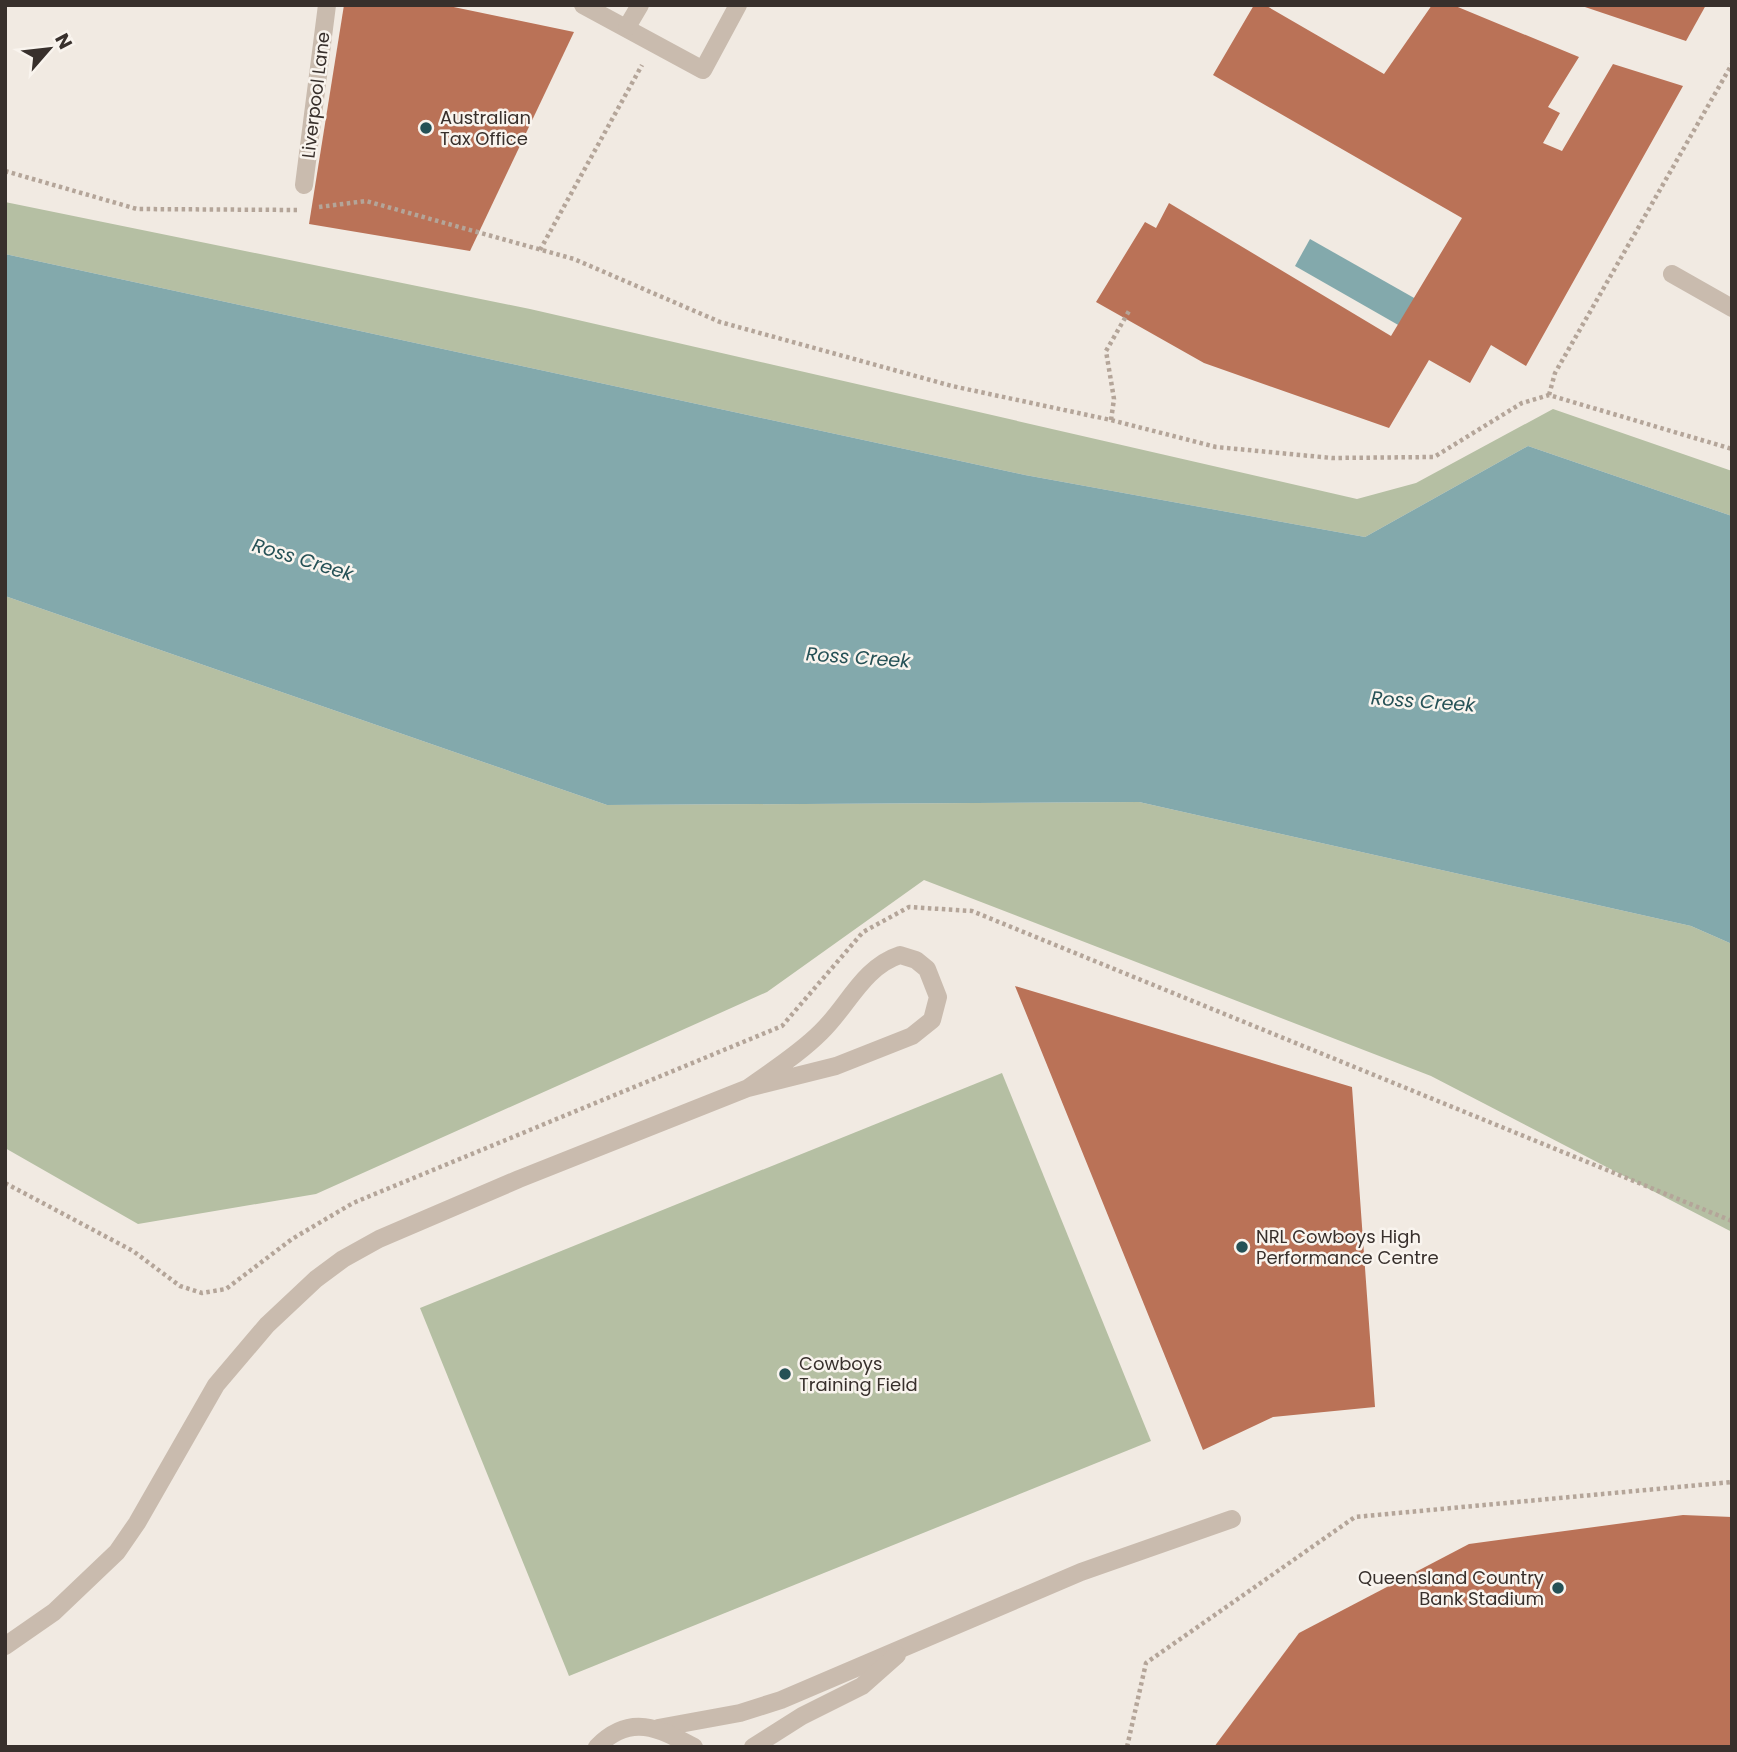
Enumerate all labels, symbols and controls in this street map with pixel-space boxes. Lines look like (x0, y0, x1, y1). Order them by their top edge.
north arrow (14, 14, 84, 84)
text: N (48, 29, 79, 54)
street label: Liverpool Lane (295, 30, 336, 160)
place label: Australian Tax Office (440, 105, 531, 151)
marker: Australian Tax Office (418, 120, 434, 136)
water label: Ross Creek (249, 531, 358, 588)
water label: Ross Creek (805, 640, 912, 675)
water label: Ross Creek (1370, 684, 1477, 719)
place label: NRL Cowboys High Performance Centre (1256, 1224, 1439, 1270)
marker: NRL Cowboys High Performance Centre (1234, 1239, 1250, 1255)
place label: Cowboys Training Field (799, 1351, 918, 1397)
marker: Cowboys Training Field (777, 1366, 793, 1382)
place label: Queensland Country Bank Stadium (1358, 1565, 1544, 1611)
marker: Queensland Country Bank Stadium (1550, 1580, 1566, 1596)

